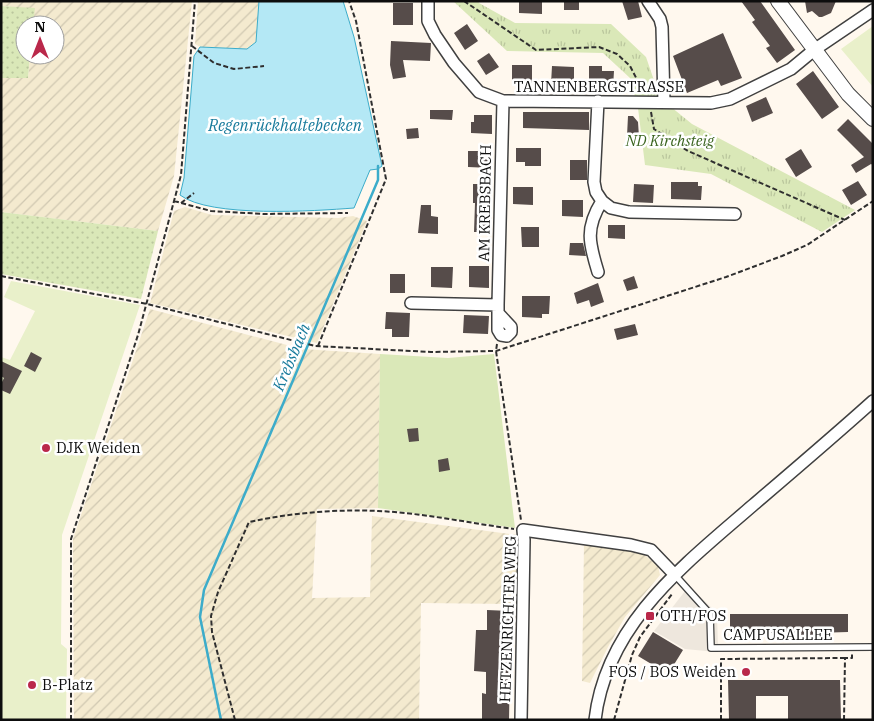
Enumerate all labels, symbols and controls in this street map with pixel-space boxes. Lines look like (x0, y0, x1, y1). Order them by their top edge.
north arrow (15, 15, 65, 65)
text: N (34, 18, 46, 36)
street label: TANNENBERGSTRASSE (514, 77, 684, 96)
water label: Regenrückhaltebecken (207, 115, 362, 135)
park label: ND Kirchsteig (625, 131, 715, 150)
street label: AM KREBSBACH (474, 144, 495, 262)
water label: Krebsbach (267, 320, 314, 395)
place label: DJK Weiden (56, 438, 141, 457)
marker: DJK Weiden (40, 442, 52, 454)
street label: HETZENRICHTER WEG (495, 535, 520, 703)
place label: OTH/FOS (660, 606, 726, 625)
marker: OTH/FOS (644, 610, 656, 622)
street label: CAMPUSALLEE (723, 625, 833, 644)
place label: FOS / BOS Weiden (608, 662, 736, 681)
marker: FOS / BOS Weiden (740, 666, 752, 678)
place label: B-Platz (42, 675, 93, 694)
marker: B-Platz (26, 679, 38, 691)

